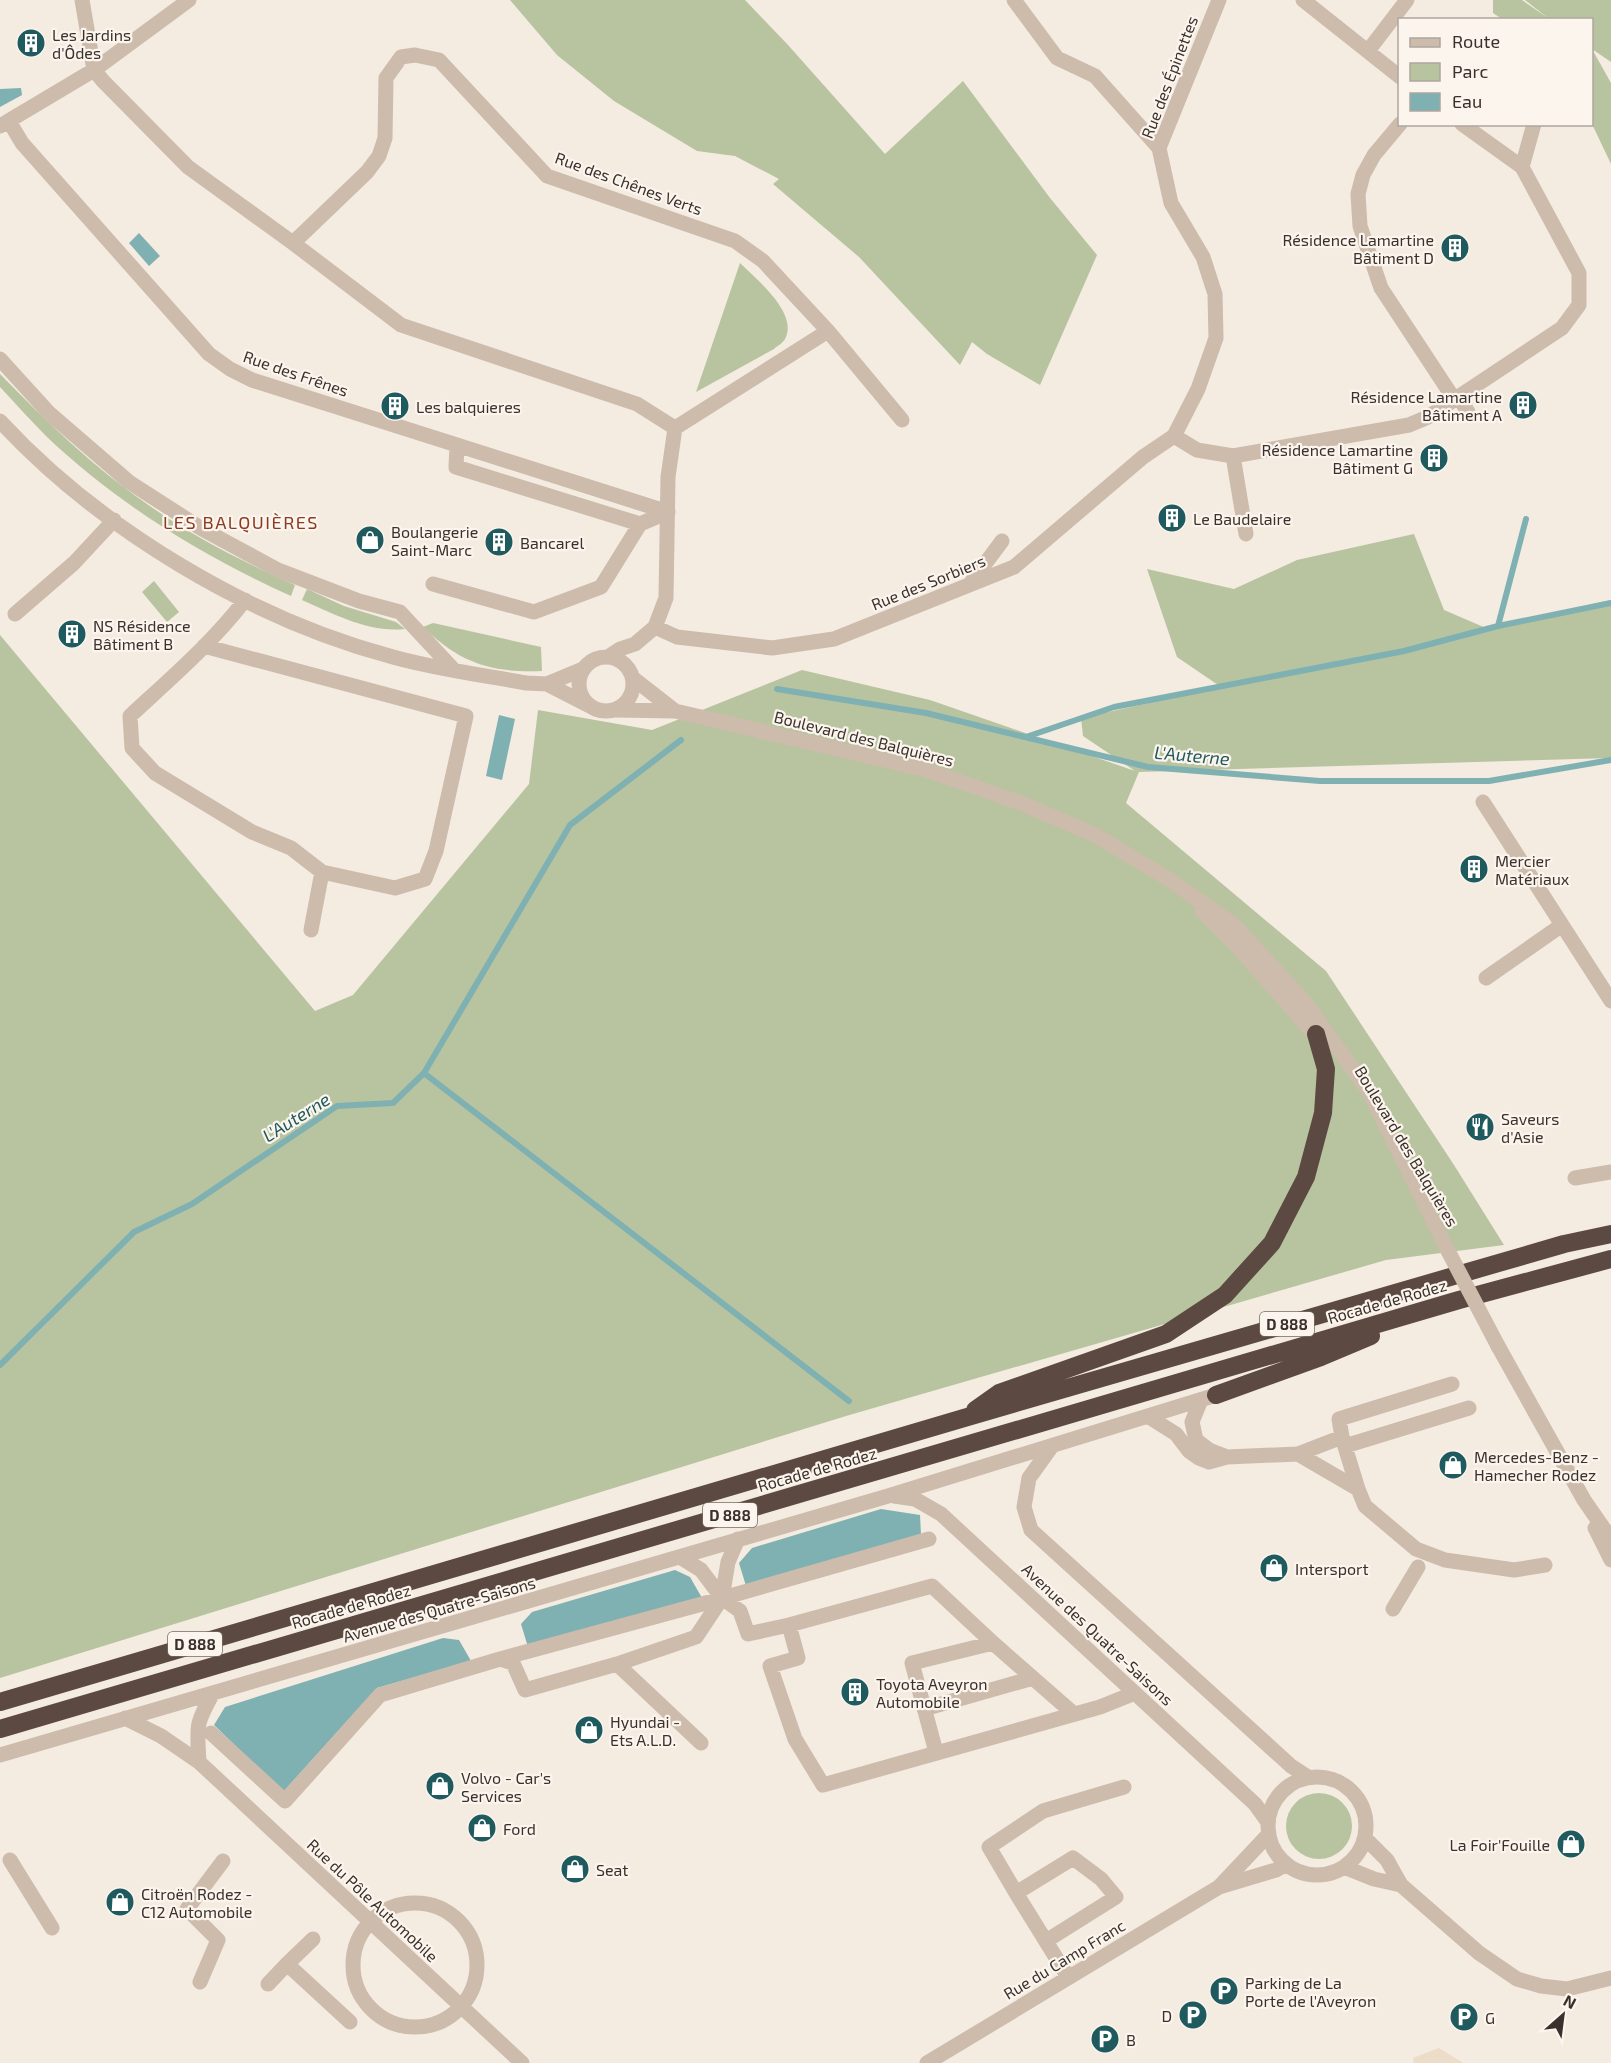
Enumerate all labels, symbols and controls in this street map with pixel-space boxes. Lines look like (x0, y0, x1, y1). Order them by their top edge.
street label: Rue des Épinettes (1137, 13, 1201, 141)
legend (1398, 18, 1593, 126)
place label: Les Jardins d'Ôdes (52, 25, 131, 62)
building icon: Les Jardins d'Ôdes (15, 27, 47, 59)
text: Route (1452, 30, 1500, 52)
text: Parc (1452, 60, 1488, 82)
text: Eau (1452, 90, 1482, 112)
street label: Rue des Chênes Verts (553, 148, 705, 218)
place label: Résidence Lamartine Bâtiment D (1282, 230, 1434, 267)
building icon: Résidence Lamartine Bâtiment D (1439, 232, 1471, 264)
street label: Rue des Frênes (241, 346, 351, 400)
place label: Résidence Lamartine Bâtiment A (1350, 387, 1502, 424)
building icon: Résidence Lamartine Bâtiment A (1507, 389, 1539, 421)
building icon: Les balquieres (379, 390, 411, 422)
place label: Les balquieres (416, 397, 521, 416)
place label: Résidence Lamartine Bâtiment G (1261, 440, 1413, 477)
building icon: Résidence Lamartine Bâtiment G (1418, 442, 1450, 474)
building icon: Le Baudelaire (1156, 502, 1188, 534)
place label: Le Baudelaire (1193, 509, 1291, 528)
district label: LES BALQUIÈRES (163, 511, 319, 533)
place label: Boulangerie Saint-Marc (391, 522, 478, 559)
shop icon: Boulangerie Saint-Marc (354, 524, 386, 556)
building icon: Bancarel (483, 526, 515, 558)
place label: Bancarel (520, 533, 584, 552)
street label: Rue des Sorbiers (868, 550, 988, 614)
place label: NS Résidence Bâtiment B (93, 616, 191, 653)
building icon: NS Résidence Bâtiment B (56, 618, 88, 650)
street label: Boulevard des Balquières (772, 706, 956, 770)
water label: L'Auterne (1153, 741, 1231, 769)
place label: Mercier Matériaux (1495, 851, 1570, 888)
building icon: Mercier Matériaux (1458, 853, 1490, 885)
street label: Boulevard des Balquières (1351, 1062, 1463, 1230)
water label: L'Auterne (258, 1087, 334, 1146)
place label: Saveurs d'Asie (1501, 1109, 1559, 1146)
restaurant icon: Saveurs d'Asie (1464, 1111, 1496, 1143)
street label: Rocade de Rodez (1325, 1275, 1449, 1327)
road number: D 888 (1260, 1312, 1314, 1336)
street label: Rocade de Rodez (755, 1443, 879, 1495)
place label: Mercedes-Benz - Hamecher Rodez (1474, 1447, 1599, 1484)
shop icon: Mercedes-Benz - Hamecher Rodez (1437, 1449, 1469, 1481)
road number: D 888 (703, 1503, 757, 1527)
shop icon: Intersport (1258, 1552, 1290, 1584)
street label: Avenue des Quatre-Saisons (1018, 1559, 1177, 1710)
place label: Intersport (1295, 1559, 1369, 1578)
street label: Avenue des Quatre-Saisons (340, 1572, 538, 1647)
street label: Rocade de Rodez (289, 1580, 413, 1632)
road number: D 888 (168, 1632, 222, 1656)
place label: Toyota Aveyron Automobile (876, 1674, 988, 1711)
building icon: Toyota Aveyron Automobile (839, 1676, 871, 1708)
place label: Hyundai - Ets A.L.D. (610, 1712, 680, 1749)
shop icon: Hyundai - Ets A.L.D. (573, 1714, 605, 1746)
place label: Volvo - Car's Services (461, 1768, 551, 1805)
shop icon: Volvo - Car's Services (424, 1770, 456, 1802)
shop icon: Ford (466, 1812, 498, 1844)
place label: Ford (503, 1819, 536, 1838)
shop icon: La Foir'Fouille (1555, 1828, 1587, 1860)
street label: Rue du Pôle Automobile (304, 1834, 442, 1966)
place label: La Foir'Fouille (1450, 1835, 1550, 1854)
shop icon: Seat (559, 1853, 591, 1885)
place label: Seat (596, 1860, 628, 1879)
place label: Citroën Rodez - C12 Automobile (141, 1884, 253, 1921)
shop icon: Citroën Rodez - C12 Automobile (104, 1886, 136, 1918)
street label: Rue du Camp Franc (1000, 1915, 1128, 2003)
place label: Parking de La Porte de l'Aveyron (1245, 1973, 1376, 2010)
parking icon: Parking de La Porte de l'Aveyron (1208, 1975, 1240, 2007)
north arrow (1533, 1985, 1593, 2045)
text: N (1561, 1990, 1580, 2012)
parking icon: D (1177, 1999, 1209, 2031)
parking icon: G (1448, 2001, 1480, 2033)
place label: D (1161, 2006, 1172, 2025)
place label: G (1485, 2008, 1495, 2027)
parking icon: B (1089, 2023, 1121, 2055)
place label: B (1126, 2030, 1136, 2049)

